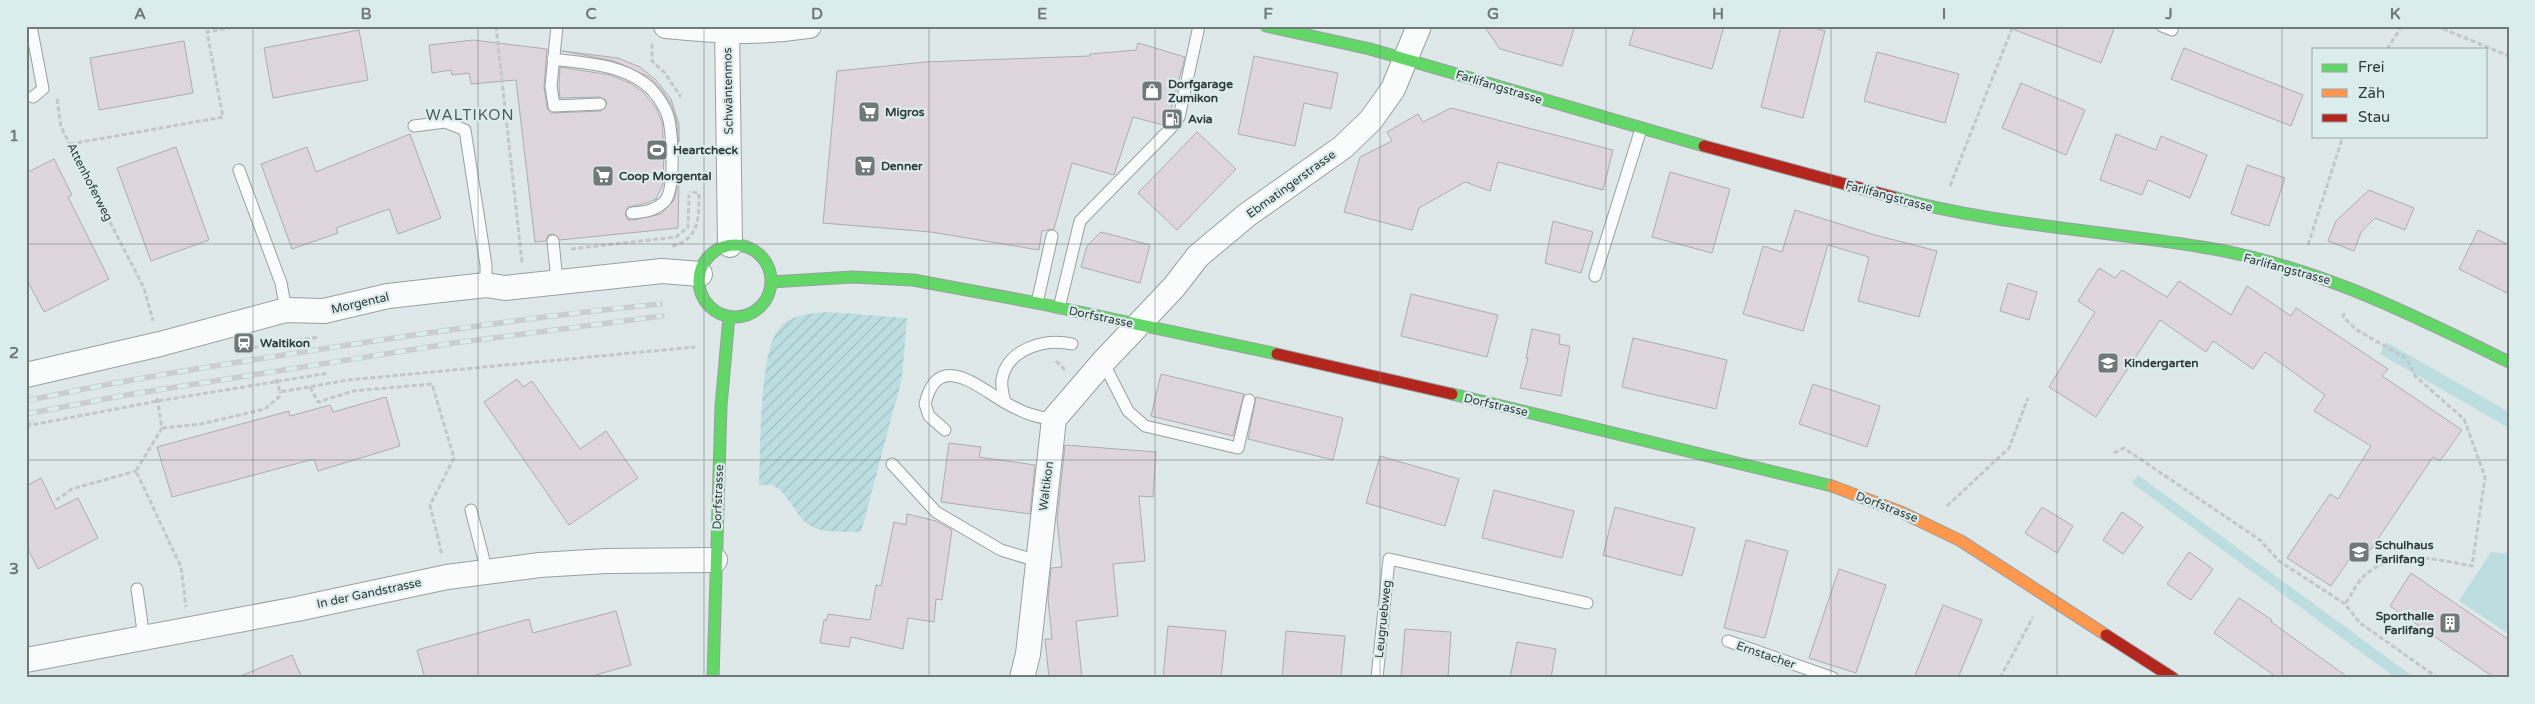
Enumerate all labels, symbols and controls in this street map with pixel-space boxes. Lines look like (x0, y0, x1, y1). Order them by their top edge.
text: A (134, 4, 146, 24)
text: B (360, 4, 372, 24)
text: C (585, 4, 597, 24)
text: D (811, 4, 823, 24)
text: E (1037, 4, 1047, 24)
text: F (1263, 4, 1273, 24)
text: G (1487, 4, 1499, 24)
text: H (1712, 4, 1724, 24)
text: I (1942, 4, 1946, 24)
text: J (2164, 4, 2173, 24)
text: K (2390, 4, 2401, 24)
street label: Schwäntenmos (720, 47, 736, 135)
legend (2312, 48, 2488, 138)
text: Frei (2358, 58, 2384, 76)
street label: Farlifangstrasse (1454, 67, 1544, 107)
place label: Dorfgarage Zumikon (1168, 77, 1233, 105)
shop icon: Dorfgarage Zumikon (1140, 79, 1164, 103)
text: Zäh (2358, 84, 2385, 102)
supermarket icon: Migros (857, 100, 881, 124)
place label: Migros (885, 105, 925, 120)
district label: WALTIKON (425, 106, 515, 124)
fuel station icon: Avia (1160, 107, 1184, 131)
text: Stau (2358, 108, 2390, 126)
place label: Avia (1188, 112, 1213, 126)
text: 1 (9, 126, 19, 146)
sports icon: Heartcheck (645, 138, 669, 162)
street label: Attenhoferweg (64, 141, 116, 223)
place label: Heartcheck (673, 143, 738, 157)
street label: Ebmatingerstrasse (1244, 147, 1338, 221)
supermarket icon: Denner (853, 154, 877, 178)
place label: Denner (881, 159, 923, 173)
supermarket icon: Coop Morgental (591, 164, 615, 188)
place label: Coop Morgental (619, 169, 711, 184)
street label: Farlifangstrasse (1844, 178, 1934, 214)
street label: Farlifangstrasse (2242, 251, 2332, 287)
street label: Morgental (330, 290, 390, 316)
street label: Dorfstrasse (1068, 303, 1135, 331)
station icon: Waltikon (232, 331, 256, 355)
place label: Waltikon (260, 336, 310, 350)
text: 2 (9, 343, 19, 363)
school or university icon: Kindergarten (2096, 351, 2120, 375)
place label: Kindergarten (2124, 356, 2199, 371)
street label: Dorfstrasse (1463, 391, 1530, 419)
street label: Waltikon (1036, 460, 1056, 512)
street label: Dorfstrasse (710, 464, 726, 530)
street label: Dorfstrasse (1854, 489, 1920, 525)
place label: Schulhaus Farlifang (2375, 538, 2434, 567)
school or university icon: Schulhaus Farlifang (2347, 540, 2371, 564)
text: 3 (9, 559, 19, 579)
street label: In der Gandstrasse (315, 575, 423, 611)
street label: Leugruebweg (1372, 579, 1394, 659)
place label: Sporthalle Farlifang (2376, 609, 2434, 638)
building icon: Sporthalle Farlifang (2438, 611, 2462, 635)
street label: Ernstacher (1735, 638, 1798, 672)

